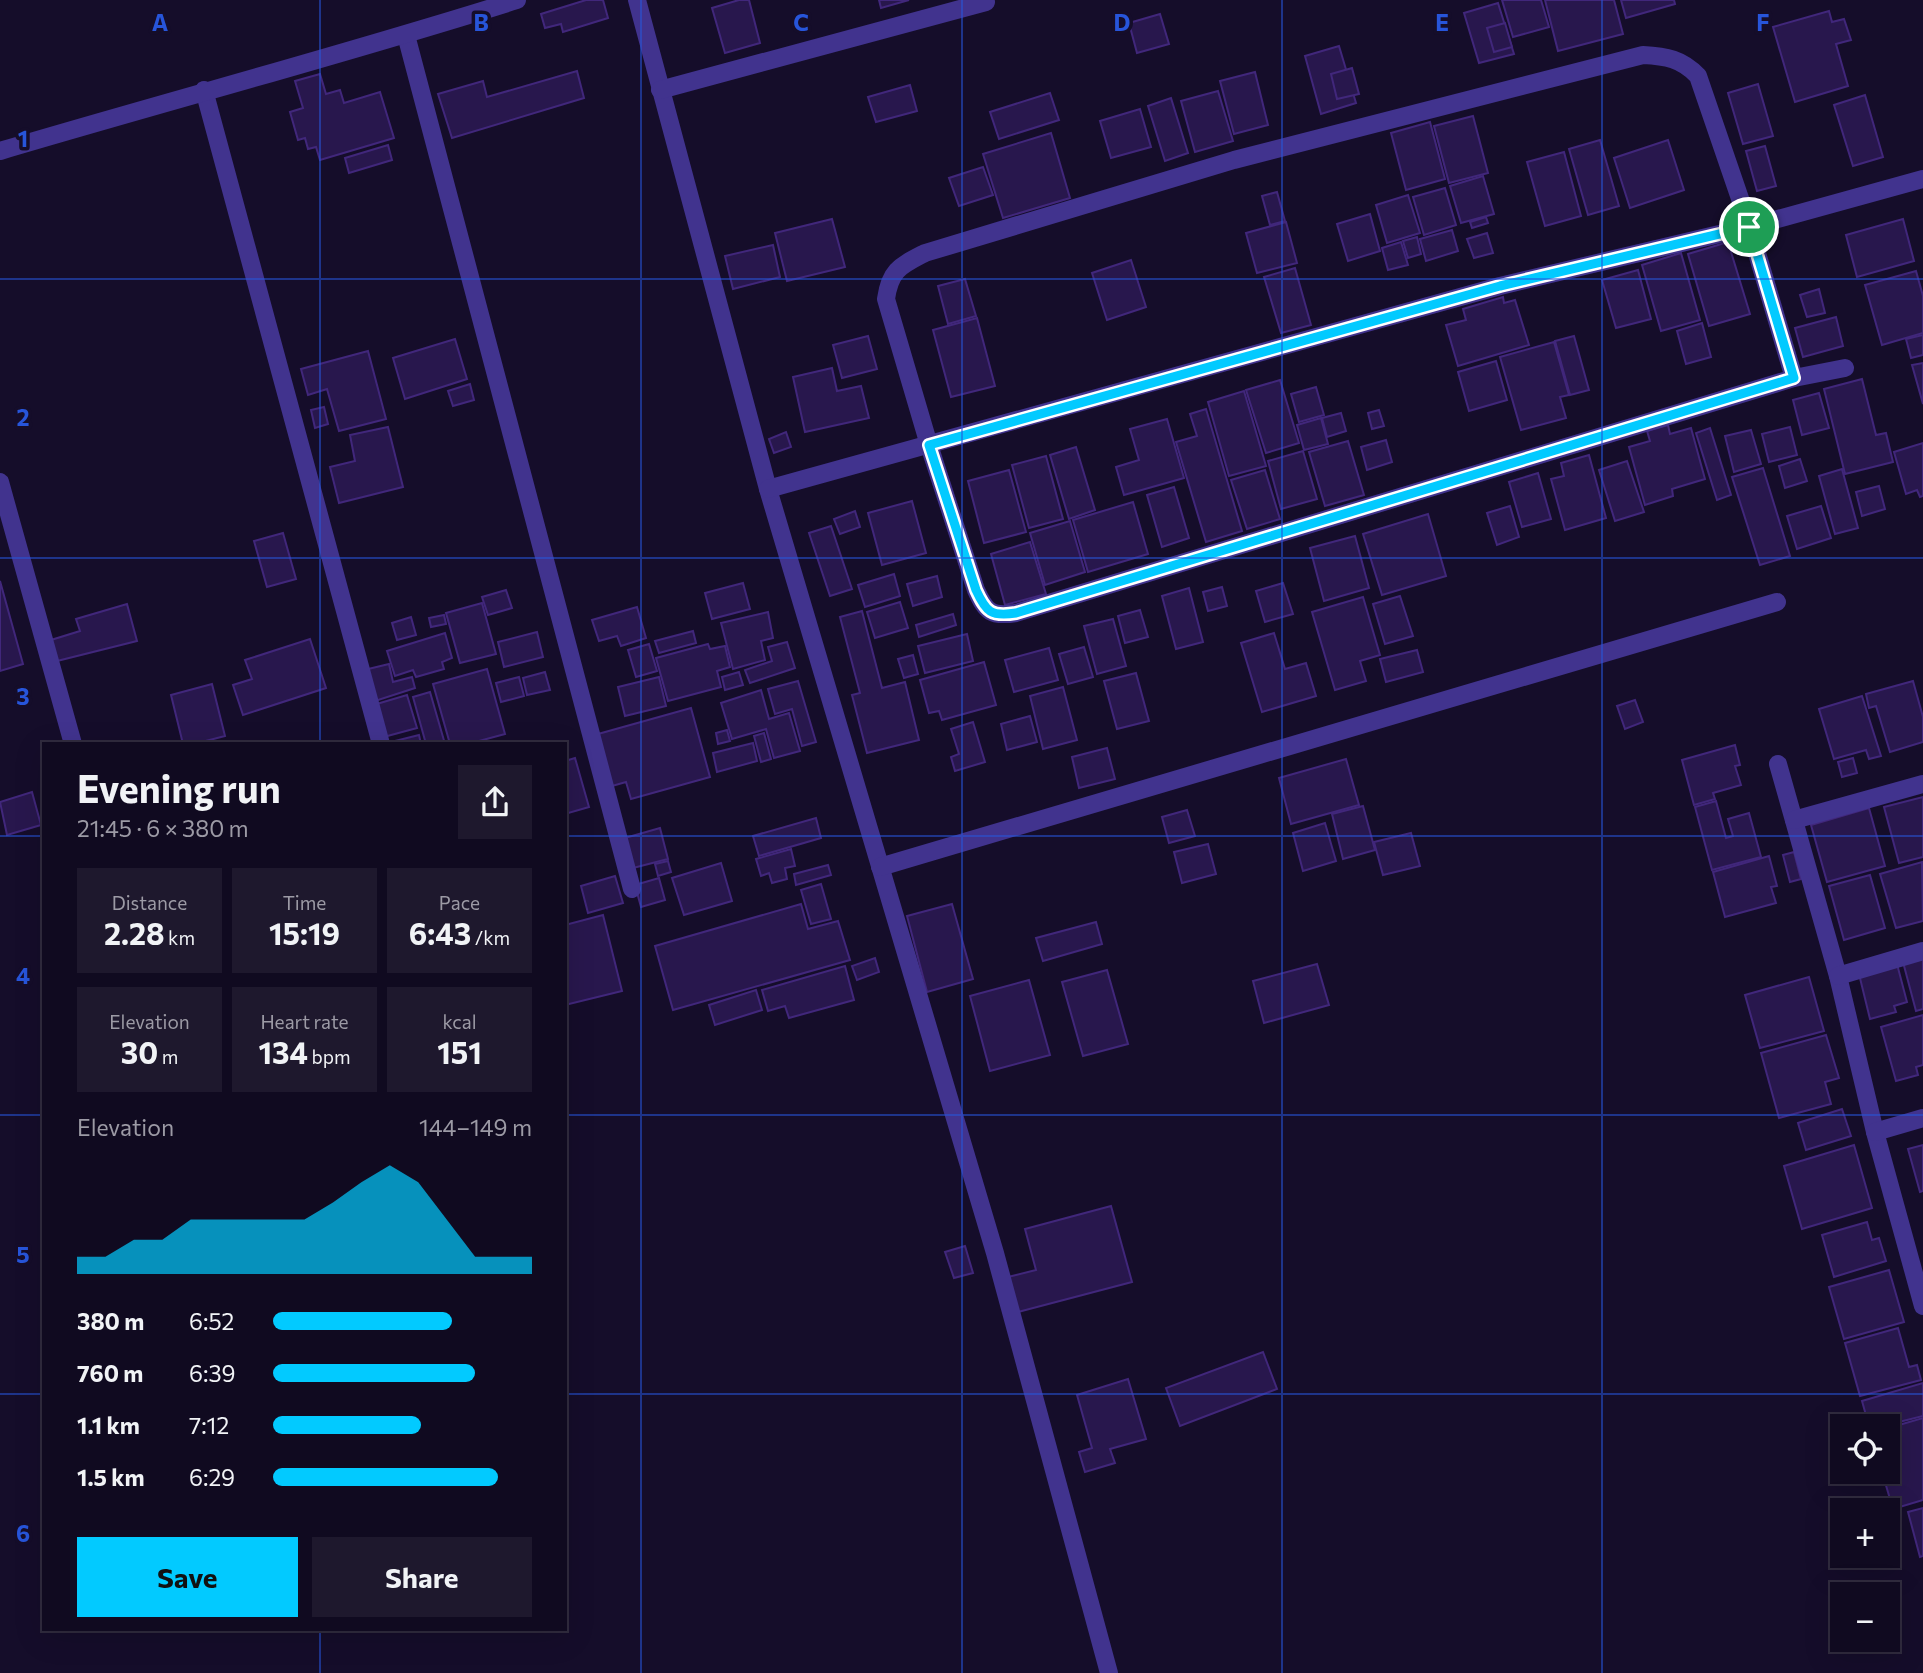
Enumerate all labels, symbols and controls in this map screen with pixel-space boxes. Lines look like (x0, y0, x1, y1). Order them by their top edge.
text: A (152, 8, 169, 36)
text: B (473, 8, 489, 36)
text: C (793, 8, 809, 36)
text: D (1114, 8, 1131, 36)
text: E (1435, 8, 1449, 36)
text: F (1756, 8, 1770, 36)
text: 1 (18, 124, 28, 152)
pin (1719, 197, 1779, 257)
icon: arrive (1730, 208, 1768, 246)
text: 2 (16, 403, 30, 431)
text: 3 (16, 682, 30, 710)
text: Evening run (77, 764, 281, 811)
button: share (458, 765, 532, 839)
text: 21:45 · 6 × 380 m (77, 814, 249, 842)
text: Distance (112, 891, 187, 914)
text: Time (283, 891, 326, 914)
text: Pace (439, 891, 480, 914)
text: 2.28 (104, 914, 164, 951)
text: 15:19 (269, 914, 340, 951)
text: 6:43 (409, 914, 471, 951)
text: km (164, 926, 195, 949)
text: /km (471, 926, 510, 949)
text: 4 (16, 961, 30, 989)
text: Elevation (109, 1010, 190, 1033)
text: Heart rate (260, 1010, 349, 1033)
text: kcal (442, 1010, 477, 1033)
text: 30 (121, 1033, 158, 1070)
text: 134 (258, 1033, 308, 1070)
text: 151 (437, 1033, 482, 1070)
text: m (158, 1045, 178, 1068)
text: bpm (308, 1045, 351, 1068)
text: Elevation (77, 1113, 174, 1141)
text: 144–149 m (419, 1113, 532, 1141)
text: 5 (16, 1240, 30, 1268)
text: 380 m (77, 1307, 144, 1335)
text: 6:52 (189, 1307, 234, 1335)
text: 760 m (77, 1359, 143, 1387)
text: 6:39 (189, 1359, 235, 1387)
text: 1.1 km (77, 1411, 140, 1439)
text: 7:12 (189, 1411, 229, 1439)
map controls (1830, 1414, 1900, 1652)
button: locate (1830, 1414, 1900, 1484)
text: 1.5 km (77, 1463, 145, 1491)
text: 6:29 (189, 1463, 235, 1491)
button: + (1830, 1498, 1900, 1568)
text: 6 (16, 1519, 30, 1547)
button: Save (77, 1537, 298, 1617)
button: Share (312, 1537, 532, 1617)
button: − (1830, 1582, 1900, 1652)

